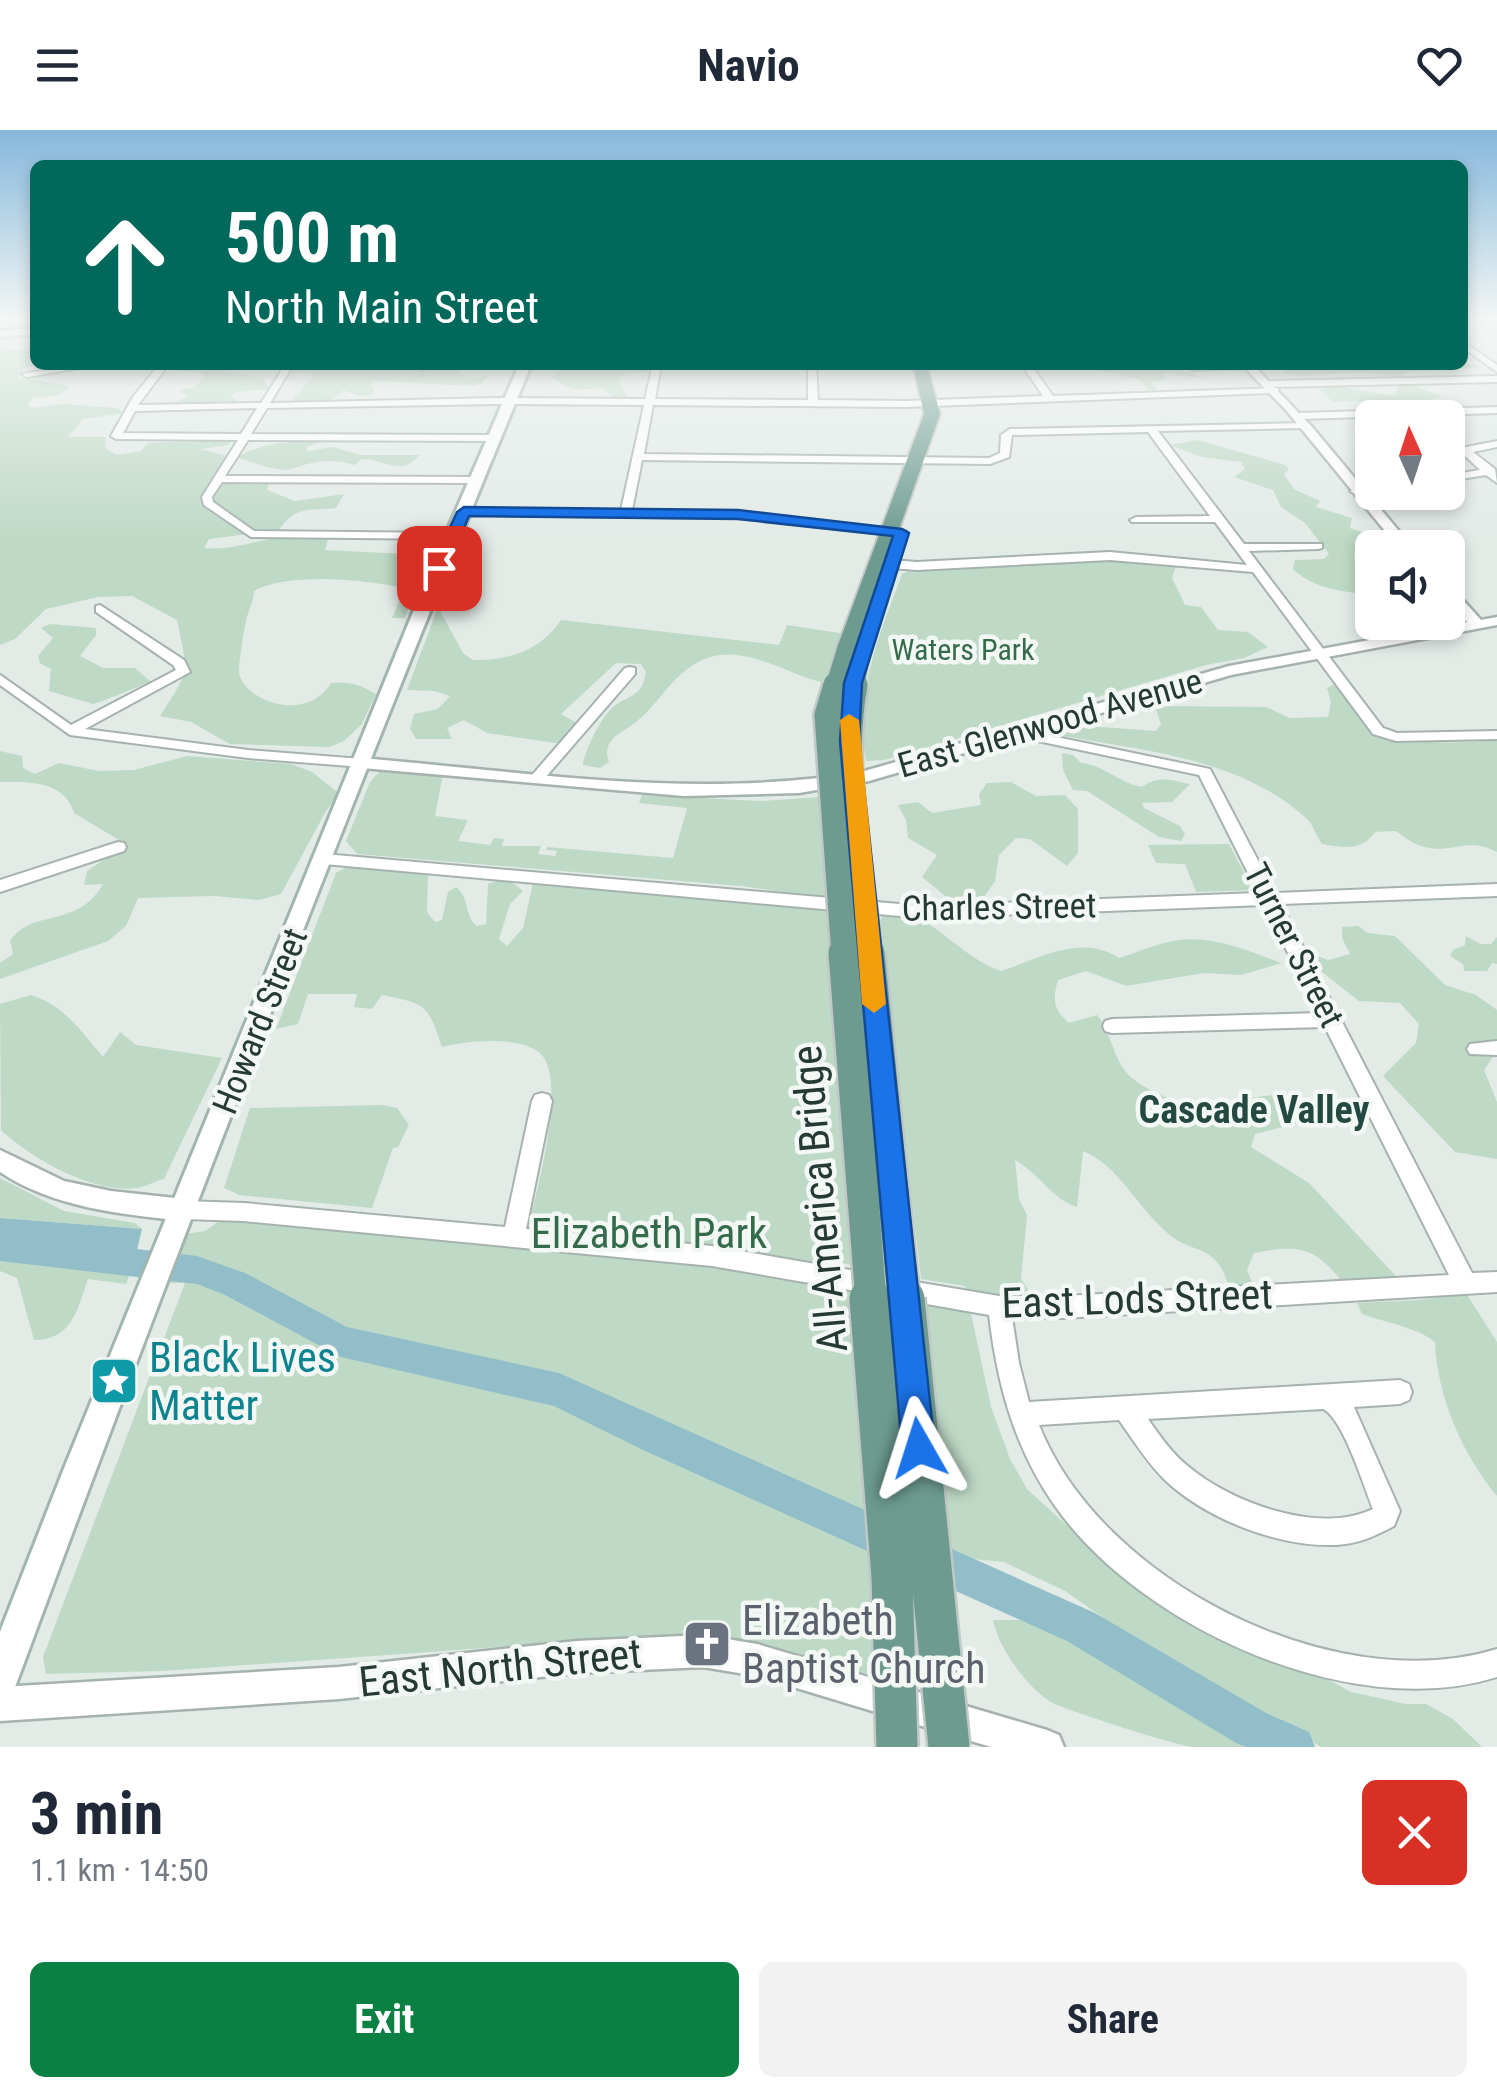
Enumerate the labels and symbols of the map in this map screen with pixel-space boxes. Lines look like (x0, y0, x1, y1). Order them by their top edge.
north arrow (1355, 400, 1465, 510)
pin (397, 526, 482, 611)
park label: Waters Park (892, 632, 1035, 667)
street label: East Glenwood Avenue (893, 660, 1207, 787)
street label: Turner Street (1235, 857, 1352, 1034)
street label: Charles Street (901, 885, 1097, 930)
street label: Howard Street (205, 922, 316, 1120)
street label: All-America Bridge (782, 1044, 857, 1354)
district label: Cascade Valley (1139, 1088, 1370, 1132)
park label: Elizabeth Park (531, 1209, 767, 1258)
street label: East Lods Street (1001, 1269, 1273, 1328)
place label: Black Lives Matter (149, 1333, 336, 1430)
place icon: Black Lives Matter (88, 1355, 140, 1407)
position arrow (867, 1396, 971, 1500)
place label: Elizabeth Baptist Church (742, 1596, 986, 1693)
church icon: Elizabeth Baptist Church (681, 1618, 733, 1670)
street label: East North Street (356, 1628, 644, 1707)

